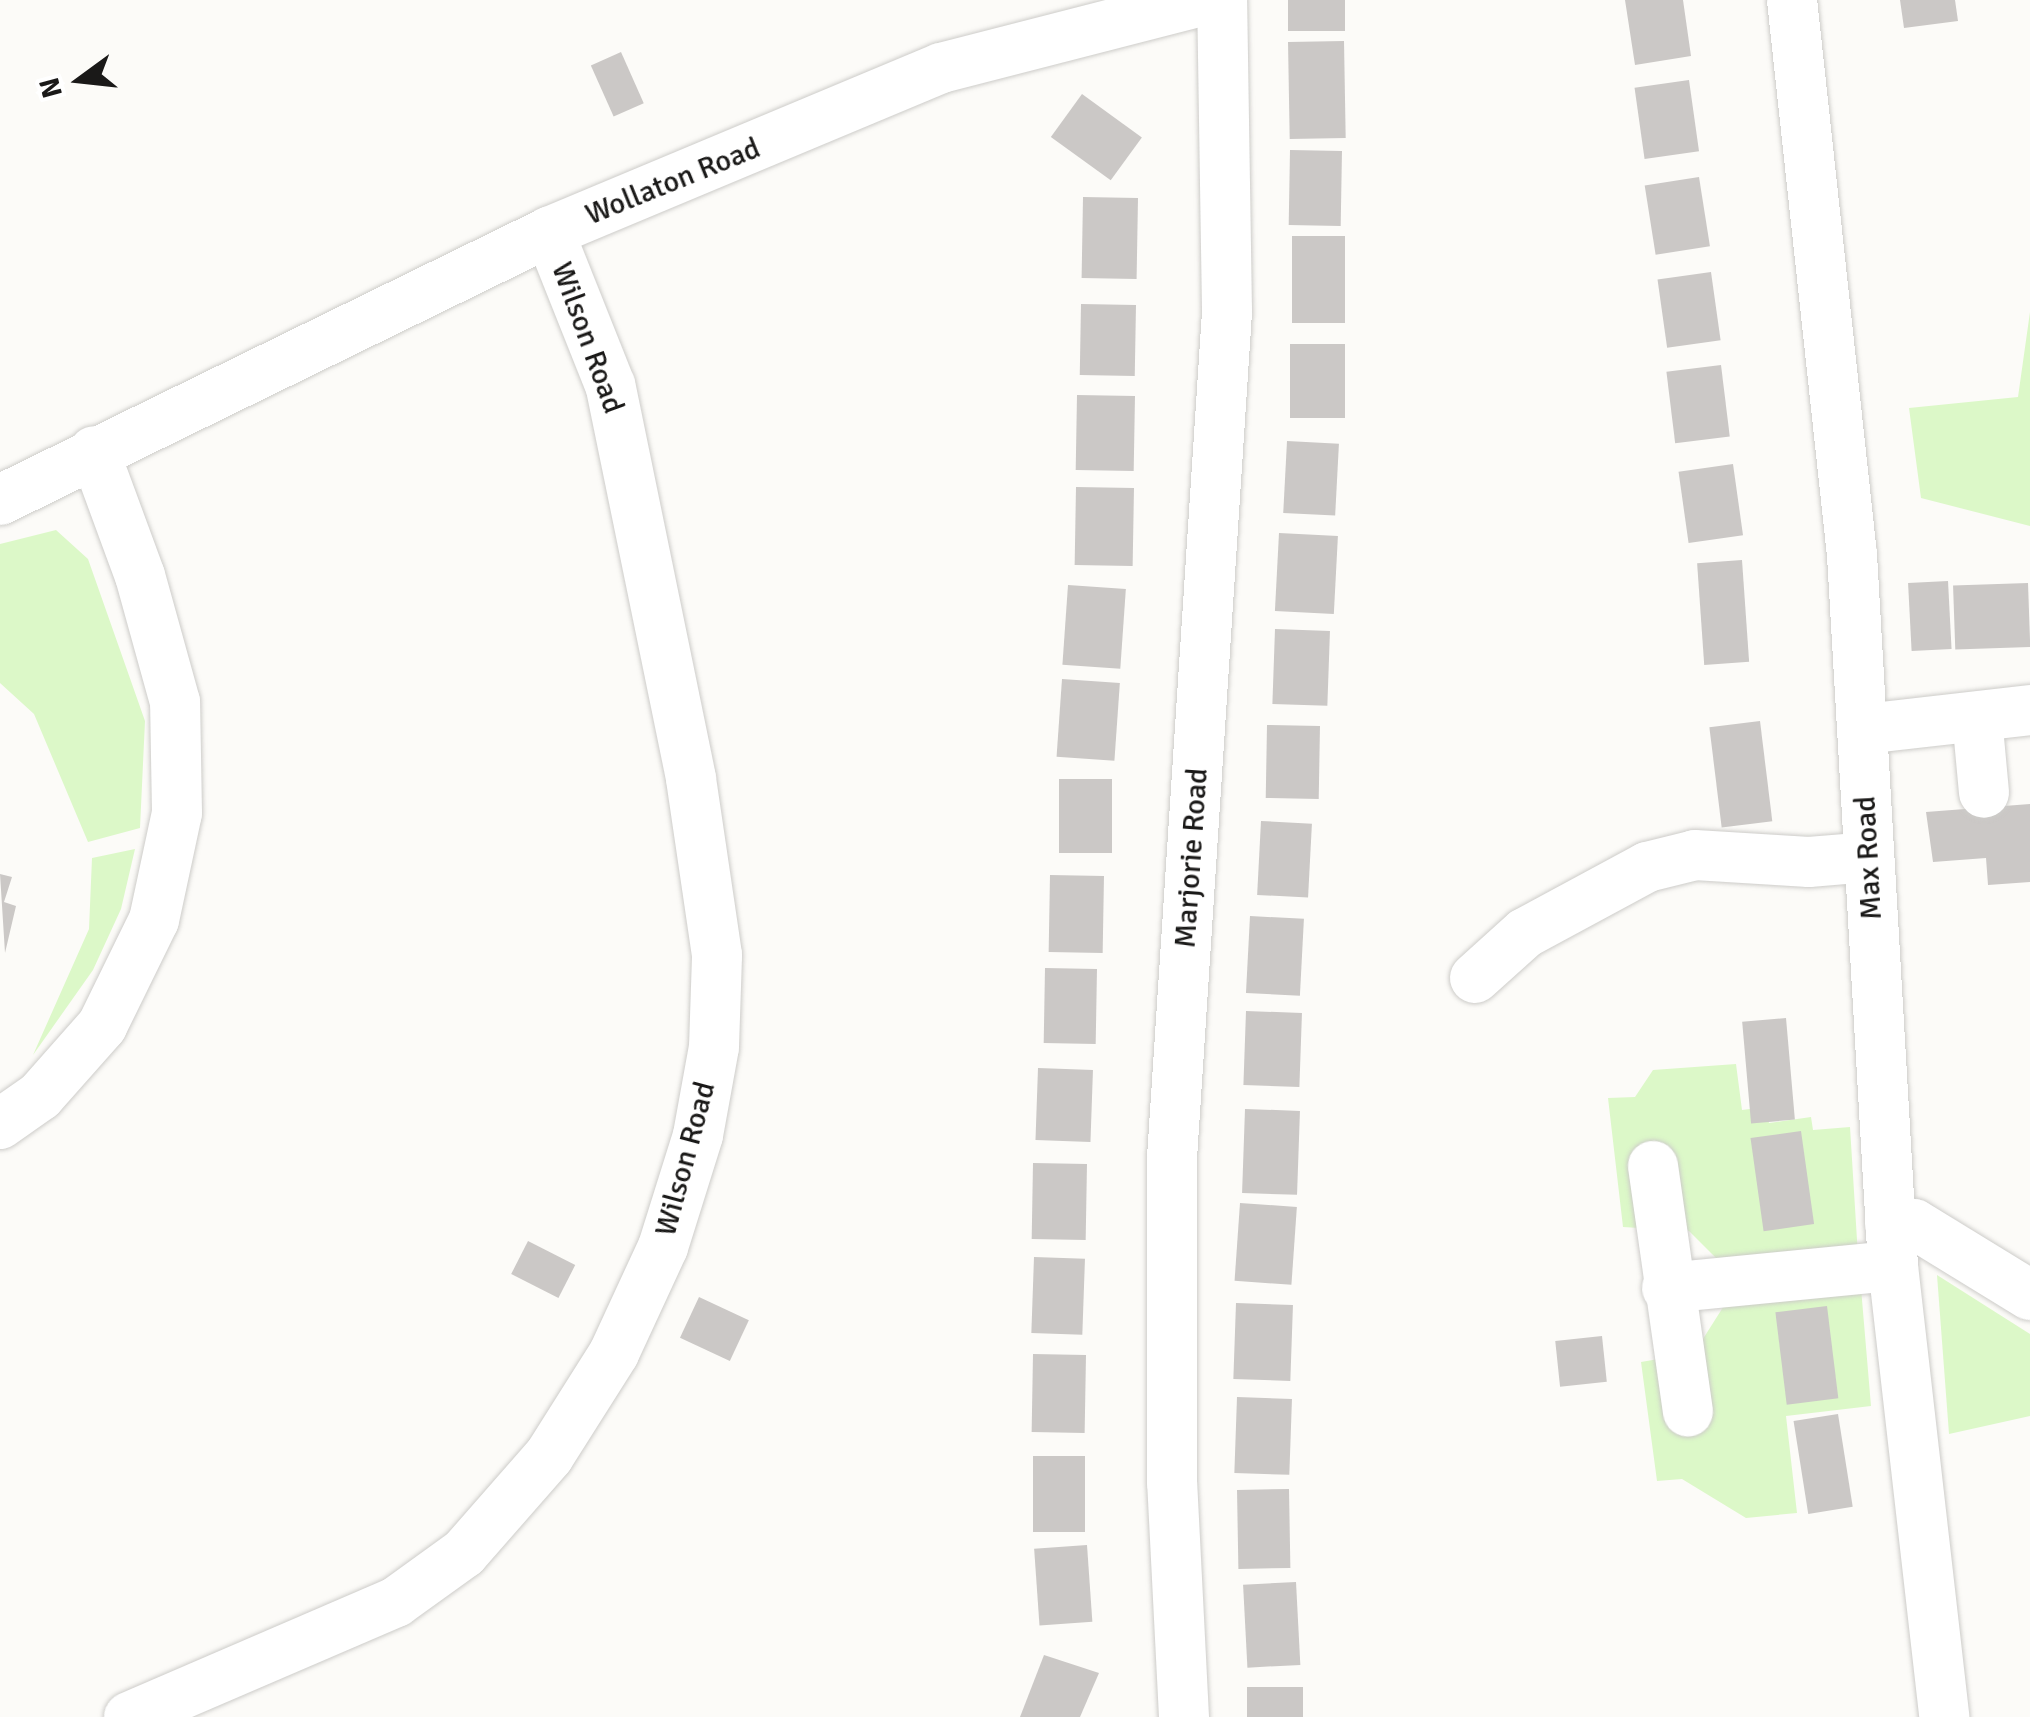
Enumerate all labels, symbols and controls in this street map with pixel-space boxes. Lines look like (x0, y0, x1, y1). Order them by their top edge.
north arrow (30, 30, 130, 130)
text: N (32, 74, 70, 102)
street label: Wollaton Road (580, 131, 766, 233)
street label: Wilson Road (543, 257, 631, 419)
street label: Marjorie Road (1168, 767, 1216, 949)
street label: Max Road (1848, 795, 1890, 921)
street label: Wilson Road (648, 1078, 724, 1240)

